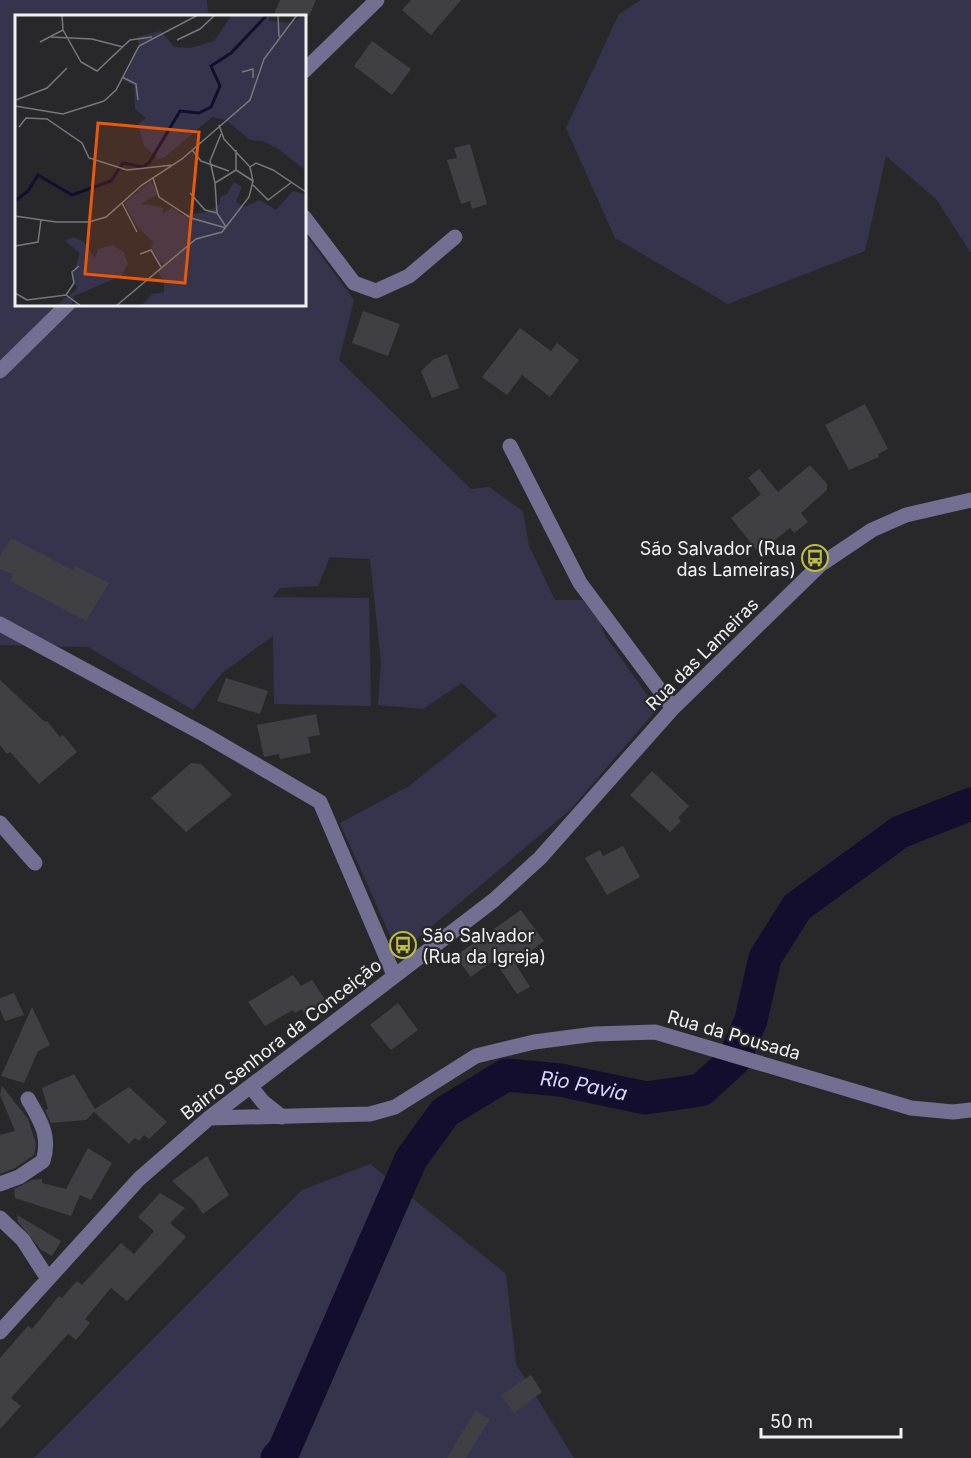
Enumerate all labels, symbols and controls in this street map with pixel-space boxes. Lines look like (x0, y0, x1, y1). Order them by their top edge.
inset map (15, 15, 306, 306)
place label: São Salvador (Rua das Lameiras) (640, 538, 796, 580)
bus stop icon: São Salvador (Rua das Lameiras) (800, 543, 830, 573)
street label: Rua das Lameiras (641, 593, 763, 715)
place label: São Salvador (Rua da Igreja) (422, 925, 546, 967)
bus stop icon: São Salvador (Rua da Igreja) (388, 930, 418, 960)
street label: Bairro Senhora da Conceição (176, 954, 386, 1124)
street label: Rua da Pousada (665, 1006, 803, 1064)
water label: Rio Pavia (539, 1066, 629, 1106)
scale bar (761, 1401, 900, 1439)
text: 50 m (770, 1411, 813, 1432)

